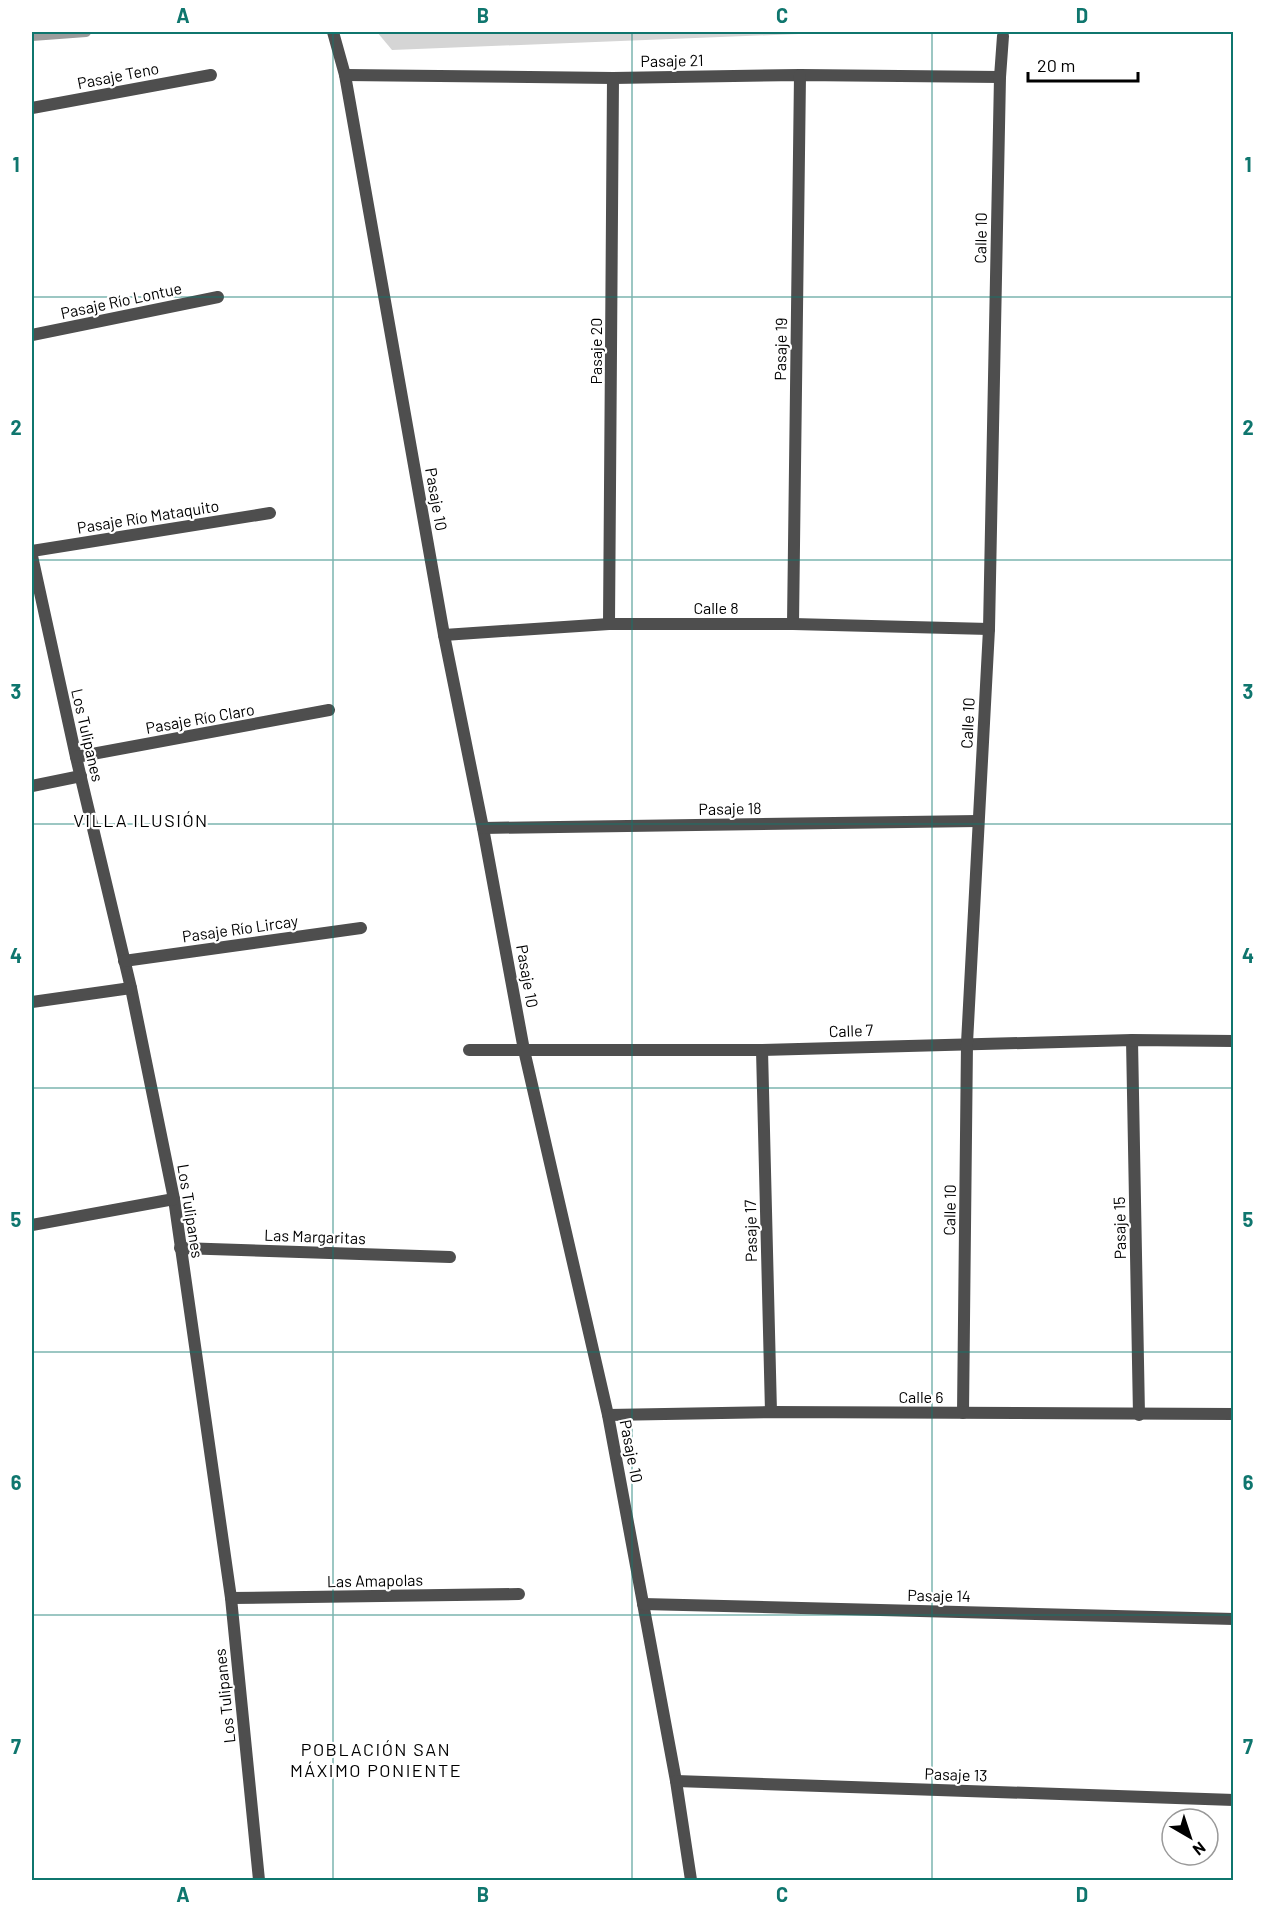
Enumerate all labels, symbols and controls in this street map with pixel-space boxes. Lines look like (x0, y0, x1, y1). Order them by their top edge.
text: A (176, 3, 190, 27)
text: B (477, 3, 489, 27)
text: C (776, 3, 788, 27)
text: D (1076, 3, 1088, 27)
scale bar (1028, 45, 1138, 83)
street label: Pasaje 21 (640, 50, 704, 70)
text: 20 m (1037, 54, 1075, 76)
street label: Pasaje Teno (76, 58, 160, 92)
text: 1 (12, 152, 20, 176)
text: 1 (1244, 152, 1252, 176)
street label: Calle 10 (970, 212, 990, 264)
street label: Pasaje Río Lontue (59, 278, 183, 322)
street label: Pasaje 19 (770, 317, 790, 381)
street label: Pasaje 20 (586, 318, 605, 384)
text: 2 (10, 415, 22, 439)
text: 2 (1242, 415, 1254, 439)
street label: Pasaje 10 (422, 466, 452, 532)
street label: Pasaje Río Mataquito (76, 495, 220, 537)
street label: Calle 8 (693, 598, 739, 617)
text: 3 (11, 679, 21, 703)
text: 3 (1243, 679, 1253, 703)
street label: Los Tulipanes (68, 687, 108, 783)
street label: Calle 10 (956, 697, 978, 749)
street label: Pasaje Río Claro (144, 699, 256, 737)
street label: Pasaje 18 (698, 798, 762, 818)
district label: VILLA ILUSIÓN (73, 809, 209, 831)
street label: Pasaje Río Lircay (181, 910, 300, 946)
text: 4 (10, 943, 22, 967)
street label: Pasaje 10 (513, 943, 543, 1009)
text: 4 (1242, 943, 1254, 967)
street label: Calle 7 (828, 1020, 874, 1040)
street label: Los Tulipanes (174, 1163, 208, 1259)
street label: Calle 10 (939, 1184, 959, 1236)
street label: Pasaje 15 (1109, 1196, 1129, 1260)
street label: Pasaje 17 (740, 1199, 760, 1262)
text: 5 (11, 1207, 22, 1231)
text: 5 (1243, 1207, 1254, 1231)
street label: Las Margaritas (264, 1225, 366, 1247)
street label: Calle 6 (898, 1387, 944, 1406)
street label: Pasaje 10 (617, 1418, 647, 1484)
text: 6 (11, 1470, 22, 1494)
text: 6 (1243, 1470, 1254, 1494)
street label: Las Amapolas (327, 1570, 423, 1590)
street label: Pasaje 14 (907, 1585, 971, 1605)
street label: Los Tulipanes (210, 1648, 238, 1744)
text: 7 (11, 1734, 21, 1758)
text: 7 (1243, 1734, 1253, 1758)
district label: POBLACIÓN SAN MÁXIMO PONIENTE (290, 1738, 462, 1781)
street label: Pasaje 13 (924, 1763, 988, 1785)
north arrow (1160, 1807, 1220, 1867)
text: N (1190, 1838, 1210, 1860)
text: A (176, 1882, 190, 1906)
text: B (477, 1882, 489, 1906)
text: C (776, 1882, 788, 1906)
text: D (1076, 1882, 1088, 1906)

